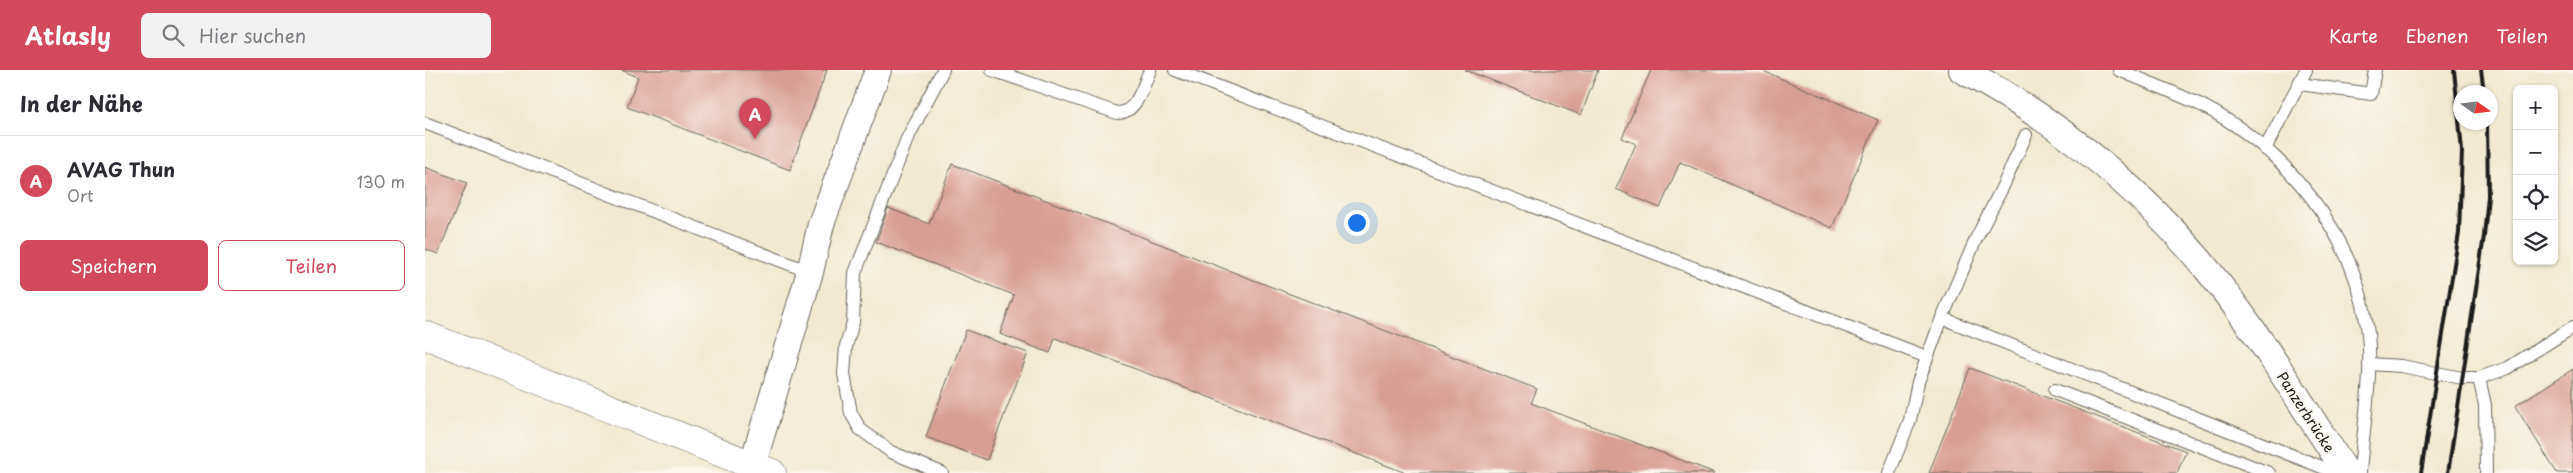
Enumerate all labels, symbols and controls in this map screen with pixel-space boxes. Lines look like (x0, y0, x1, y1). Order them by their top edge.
search box (141, 13, 491, 58)
text: Atlasly (25, 17, 111, 53)
icon: search (159, 21, 187, 49)
text: Hier suchen (199, 21, 306, 49)
text: Karte (2329, 22, 2378, 49)
text: Ebenen (2406, 22, 2469, 49)
text: Teilen (2497, 22, 2548, 49)
north arrow (2453, 85, 2498, 130)
map controls (2513, 85, 2558, 265)
button: + (2513, 85, 2558, 130)
text: In der Nähe (20, 87, 142, 119)
pin: A (739, 98, 771, 139)
button: − (2513, 130, 2558, 175)
text: AVAG Thun (67, 155, 175, 183)
text: A (30, 169, 42, 193)
text: 130 m (357, 169, 405, 193)
button: locate (2513, 175, 2558, 220)
text: Ort (67, 183, 94, 207)
your location (1344, 210, 1370, 236)
button: layers (2513, 220, 2558, 265)
button: Speichern (20, 240, 208, 291)
button: Teilen (218, 240, 405, 291)
street label: Panzerbrücke (2272, 368, 2340, 456)

